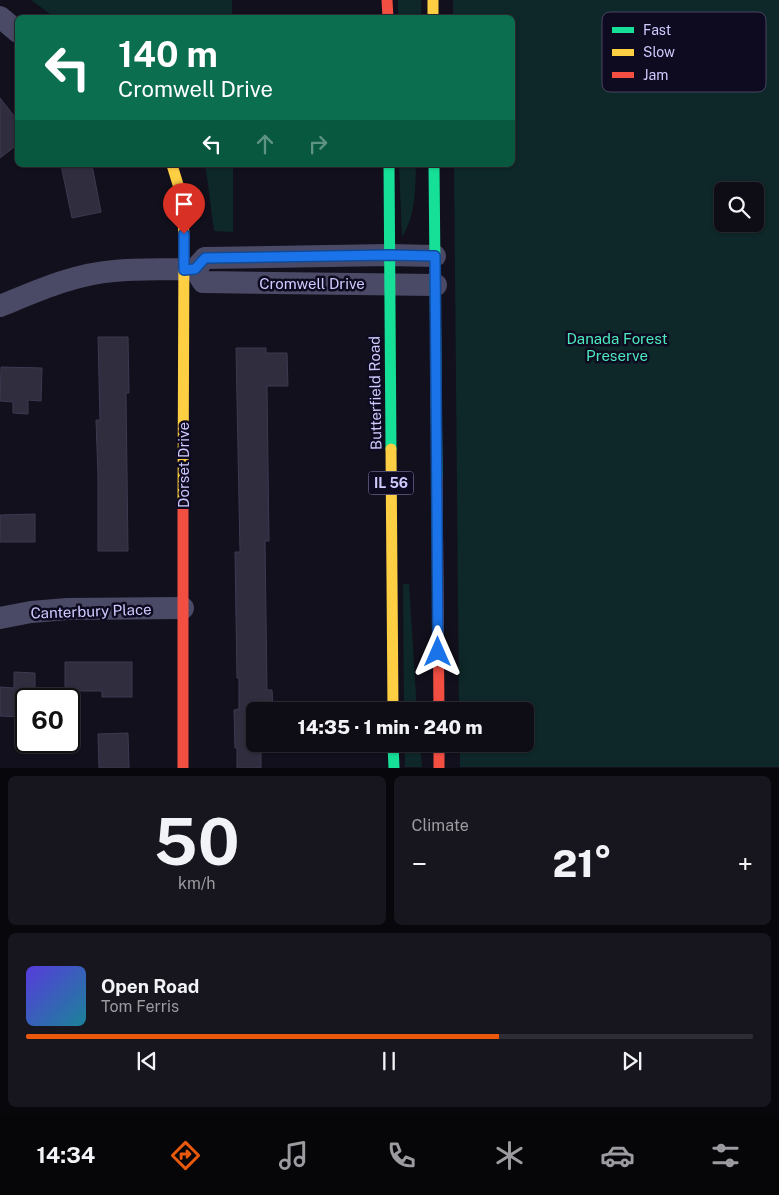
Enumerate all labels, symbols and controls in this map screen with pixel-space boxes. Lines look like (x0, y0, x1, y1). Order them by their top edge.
legend (602, 12, 766, 92)
text: Fast (643, 22, 671, 38)
text: 140 m (118, 34, 218, 75)
icon: left (35, 35, 100, 100)
text: Slow (643, 44, 675, 60)
text: Jam (643, 67, 668, 83)
text: Cromwell Drive (118, 76, 273, 102)
icon: left (198, 130, 226, 158)
icon: ahead (251, 130, 279, 158)
icon: right (304, 130, 332, 158)
map controls (714, 182, 764, 232)
button: search (714, 182, 764, 232)
pin (163, 183, 205, 234)
icon: arrive (170, 190, 198, 218)
street label: Cromwell Drive (259, 275, 365, 292)
park label: Danada Forest Preserve (566, 330, 668, 364)
street label: Butterfield Road (366, 336, 384, 450)
street label: Dorset Drive (175, 422, 192, 508)
road number: IL 56 (368, 472, 414, 494)
street label: Canterbury Place (30, 600, 152, 622)
position arrow (411, 625, 463, 677)
speed limit sign: 60 (15, 688, 80, 753)
text: 14:35 · 1 min · 240 m (298, 716, 482, 738)
text: 50 (154, 803, 240, 880)
text: Climate (412, 816, 469, 835)
text: 21° (552, 841, 612, 886)
text: − (412, 847, 427, 880)
text: + (737, 847, 753, 880)
text: km/h (178, 874, 216, 893)
text: Open Road (101, 975, 199, 997)
text: Tom Ferris (101, 997, 179, 1016)
icon: previous (133, 1047, 161, 1075)
icon: pause (375, 1047, 403, 1075)
icon: next (618, 1047, 646, 1075)
icon: directions (168, 1138, 203, 1173)
icon: music (276, 1138, 311, 1173)
icon: phone (384, 1138, 419, 1173)
icon: climate (492, 1138, 527, 1173)
icon: car (600, 1138, 635, 1173)
icon: filters (708, 1138, 743, 1173)
text: 14:34 (36, 1142, 95, 1168)

